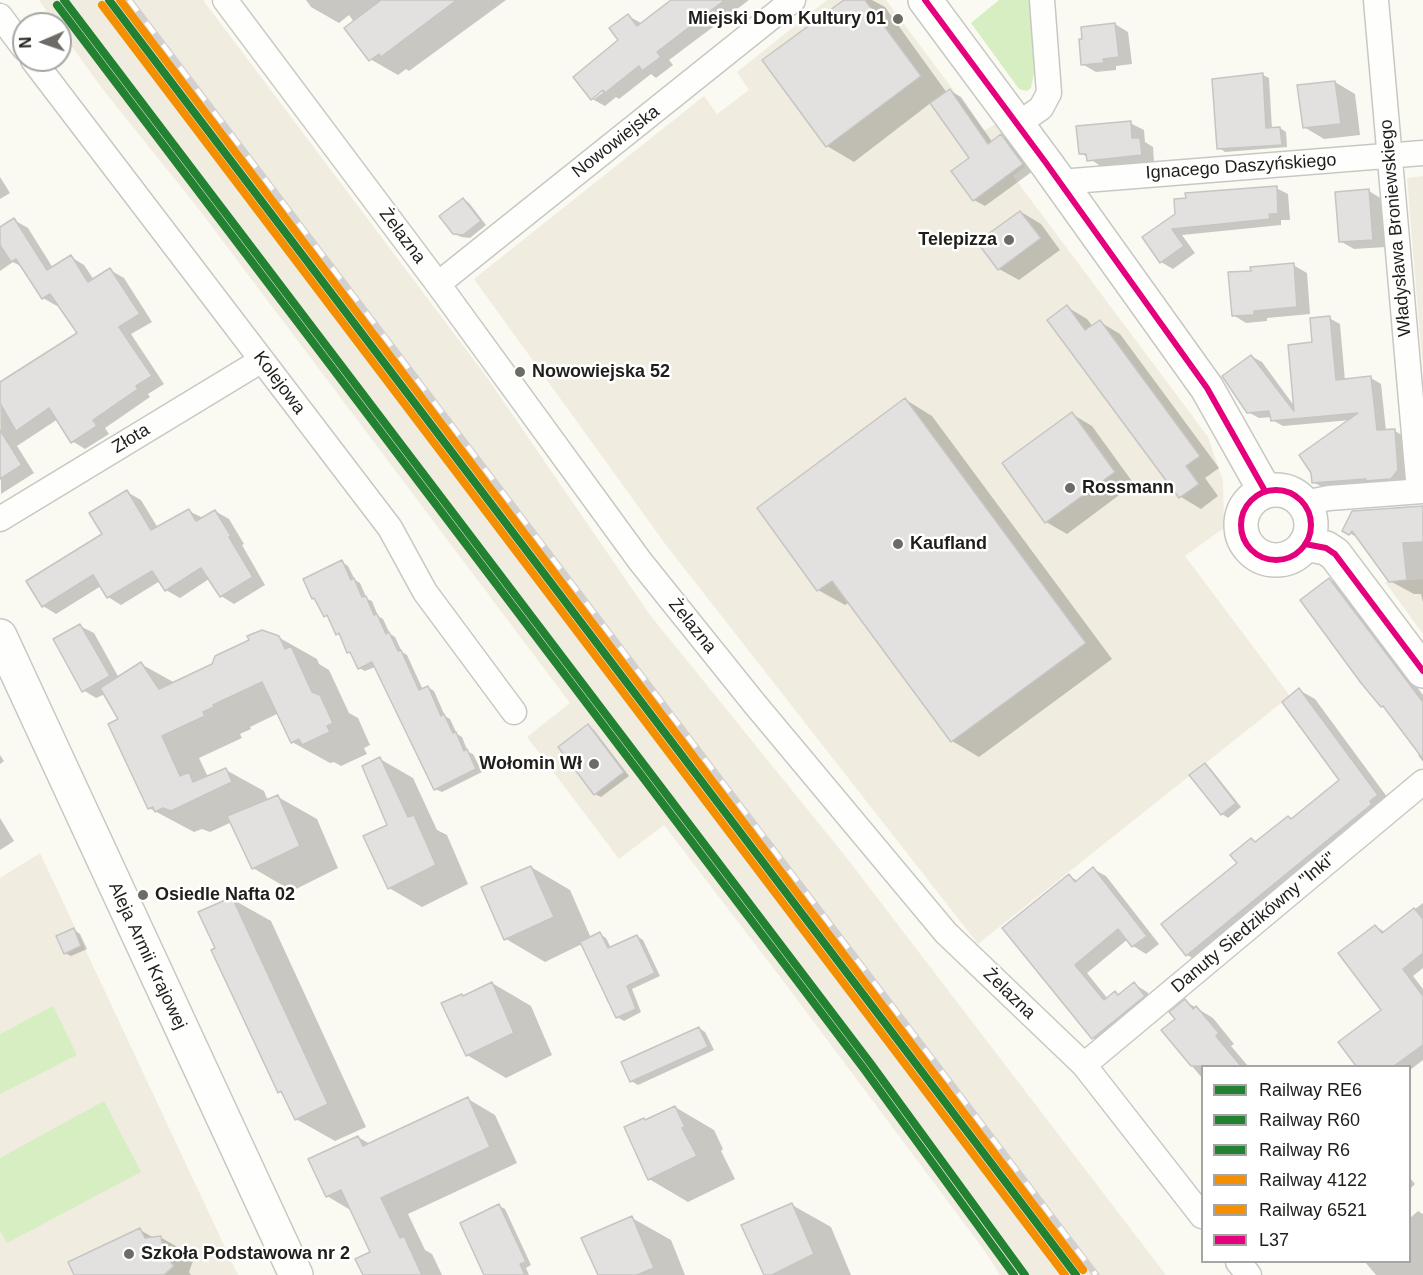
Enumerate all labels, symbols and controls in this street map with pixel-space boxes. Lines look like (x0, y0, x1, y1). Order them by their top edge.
place label: Miejski Dom Kultury 01 (688, 8, 886, 30)
north arrow (12, 12, 72, 72)
marker: Miejski Dom Kultury 01 (891, 12, 905, 26)
text: N (17, 37, 34, 49)
street label: Nowowiejska (568, 101, 664, 183)
street label: Władysława Broniewskiego (1376, 118, 1416, 338)
street label: Ignacego Daszyńskiego (1145, 150, 1337, 184)
street label: Żelazna (374, 204, 430, 268)
place label: Telepizza (918, 229, 997, 251)
marker: Telepizza (1002, 233, 1016, 247)
street label: Kolejowa (248, 347, 310, 419)
place label: Nowowiejska 52 (532, 361, 670, 383)
marker: Nowowiejska 52 (513, 365, 527, 379)
street label: Złota (108, 419, 154, 459)
place label: Rossmann (1082, 477, 1174, 499)
marker: Rossmann (1063, 481, 1077, 495)
place label: Kaufland (910, 533, 987, 555)
marker: Kaufland (891, 537, 905, 551)
street label: Żelazna (663, 594, 721, 658)
place label: Wołomin Wł (479, 753, 582, 775)
marker: Wołomin Wł (587, 757, 601, 771)
street label: Danuty Siedzikówny "Inki" (1167, 848, 1341, 998)
street label: Aleja Armii Krajowej (103, 879, 191, 1033)
place label: Osiedle Nafta 02 (155, 884, 295, 906)
marker: Osiedle Nafta 02 (136, 888, 150, 902)
street label: Żelazna (978, 964, 1040, 1024)
legend (1201, 1065, 1411, 1263)
text: Railway RE6 (1259, 1080, 1362, 1100)
text: Railway R60 (1259, 1110, 1360, 1130)
text: Railway R6 (1259, 1140, 1350, 1160)
text: Railway 4122 (1259, 1170, 1367, 1190)
text: Railway 6521 (1259, 1200, 1367, 1220)
text: L37 (1259, 1230, 1289, 1250)
place label: Szkoła Podstawowa nr 2 (141, 1243, 350, 1265)
marker: Szkoła Podstawowa nr 2 (122, 1247, 136, 1261)

